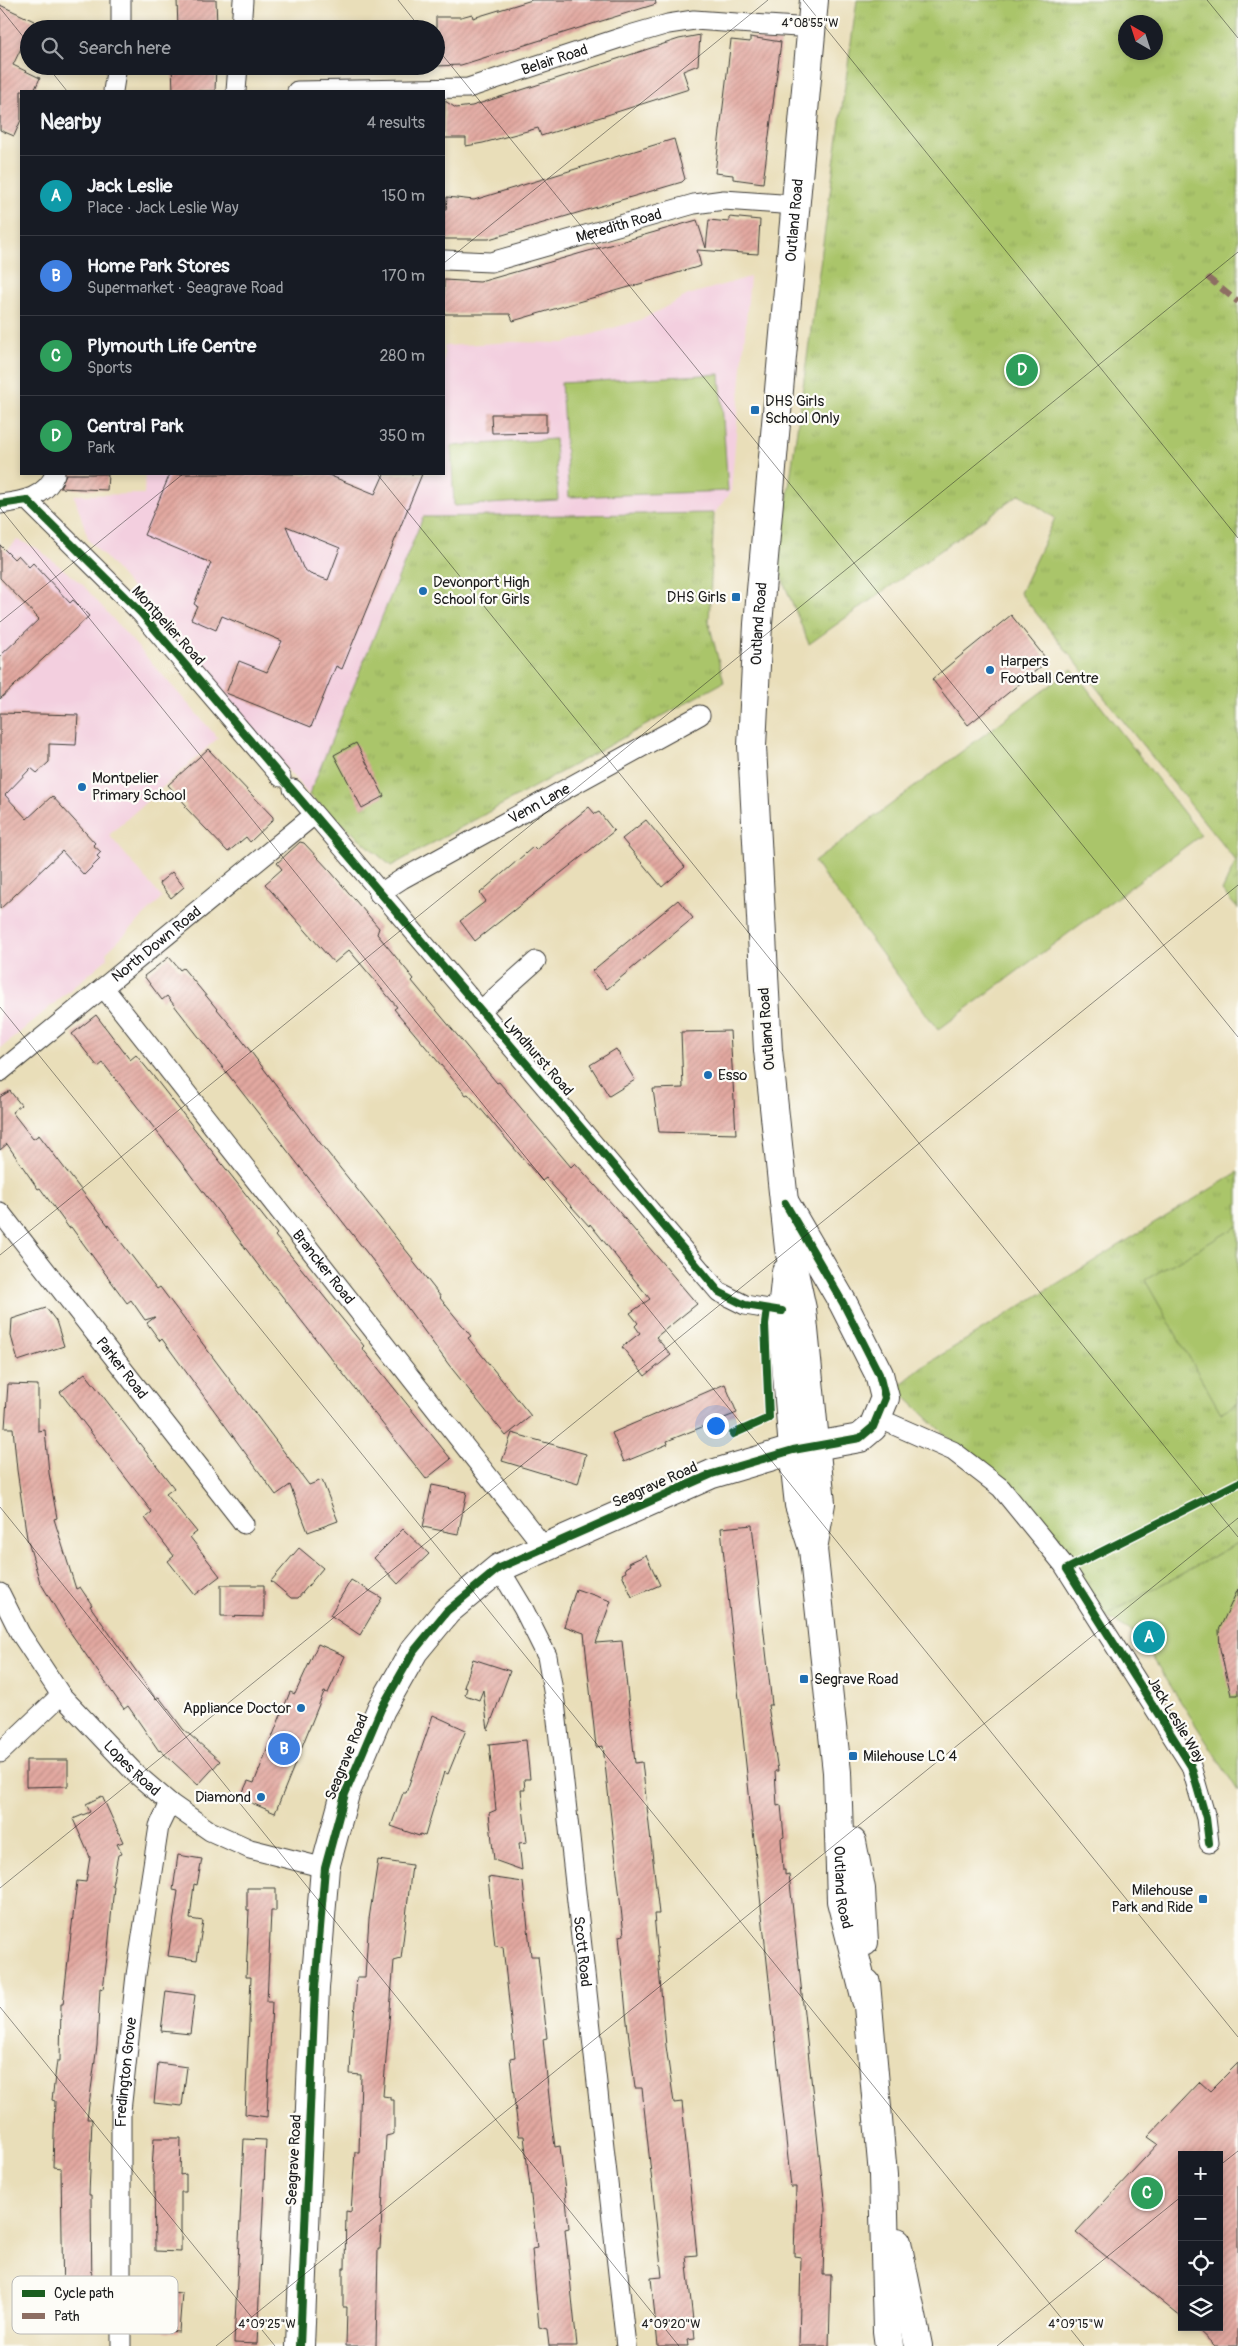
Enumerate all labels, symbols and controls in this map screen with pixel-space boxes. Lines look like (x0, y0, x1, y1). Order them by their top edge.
north arrow (1118, 15, 1163, 60)
text: 4°08'55"W (782, 16, 838, 31)
search box (20, 20, 445, 75)
icon: search (38, 34, 66, 62)
text: Search here (78, 36, 171, 60)
street label: Belair Road (519, 40, 590, 79)
text: Nearby (40, 109, 101, 136)
text: 4 results (367, 113, 425, 133)
text: Jack Leslie (87, 174, 172, 198)
street label: Outland Road (781, 178, 807, 263)
text: A (51, 186, 61, 206)
text: 150 m (381, 186, 425, 206)
text: Place · Jack Leslie Way (87, 198, 239, 218)
street label: Meredith Road (574, 204, 664, 247)
text: Home Park Stores (87, 254, 230, 278)
text: B (51, 266, 61, 286)
text: 170 m (382, 266, 425, 286)
text: Supermarket · Seagrave Road (87, 278, 284, 298)
text: Plymouth Life Centre (87, 334, 256, 358)
text: C (51, 346, 61, 366)
text: 280 m (379, 346, 425, 366)
pin: D (1006, 351, 1038, 389)
text: Sports (87, 358, 132, 378)
place label: DHS Girls School Only (765, 392, 840, 428)
marker: DHS Girls School Only (749, 404, 761, 416)
text: Central Park (87, 414, 183, 438)
text: D (51, 426, 61, 446)
text: 350 m (379, 426, 425, 446)
text: Park (87, 438, 115, 458)
place label: Devonport High School for Girls (433, 573, 530, 609)
street label: Outland Road (746, 581, 771, 666)
street label: Montpelier Road (127, 582, 209, 670)
marker: Devonport High School for Girls (417, 585, 429, 597)
place label: DHS Girls (667, 588, 726, 607)
marker: DHS Girls (730, 591, 742, 603)
place label: Harpers Football Centre (1000, 652, 1099, 688)
marker: Harpers Football Centre (984, 664, 996, 676)
place label: Montpelier Primary School (92, 769, 186, 805)
street label: Venn Lane (505, 779, 574, 828)
marker: Montpelier Primary School (76, 781, 88, 793)
street label: North Down Road (108, 902, 205, 986)
street label: Outland Road (755, 987, 779, 1071)
street label: Lyndhurst Road (499, 1014, 577, 1100)
place label: Esso (718, 1066, 747, 1085)
marker: Esso (702, 1069, 714, 1081)
street label: Brancker Road (288, 1226, 359, 1308)
street label: Parker Road (92, 1333, 152, 1403)
your location (703, 1413, 729, 1439)
street label: Seagrave Road (609, 1458, 701, 1512)
pin: A (1133, 1618, 1165, 1656)
place label: Segrave Road (814, 1670, 898, 1689)
marker: Segrave Road (798, 1673, 810, 1685)
street label: Jack Leslie Way (1143, 1674, 1209, 1767)
place label: Appliance Doctor (183, 1699, 292, 1718)
marker: Appliance Doctor (295, 1702, 307, 1714)
street label: Seagrave Road (321, 1711, 373, 1803)
pin: B (268, 1730, 300, 1768)
street label: Lopes Road (99, 1736, 164, 1800)
place label: Milehouse LC 4 (863, 1747, 957, 1766)
marker: Milehouse LC 4 (847, 1750, 859, 1762)
place label: Diamond (195, 1788, 251, 1807)
marker: Diamond (255, 1791, 267, 1803)
street label: Outland Road (830, 1846, 857, 1931)
place label: Milehouse Park and Ride (1112, 1881, 1194, 1917)
marker: Milehouse Park and Ride (1197, 1893, 1209, 1905)
street label: Scott Road (569, 1915, 596, 1988)
street label: Fredington Grove (111, 2016, 141, 2127)
street label: Seagrave Road (282, 2114, 306, 2206)
map controls (1178, 2151, 1223, 2331)
button: + (1178, 2151, 1223, 2196)
pin: C (1131, 2174, 1163, 2212)
button: − (1178, 2196, 1223, 2241)
button: locate (1178, 2241, 1223, 2286)
legend (12, 2276, 178, 2334)
text: Cycle path (54, 2285, 114, 2302)
button: layers (1178, 2286, 1223, 2331)
text: Path (54, 2308, 79, 2325)
text: 4°09'25"W (238, 2317, 296, 2332)
text: 4°09'20"W (642, 2317, 701, 2332)
text: 4°09'15"W (1048, 2317, 1104, 2332)

